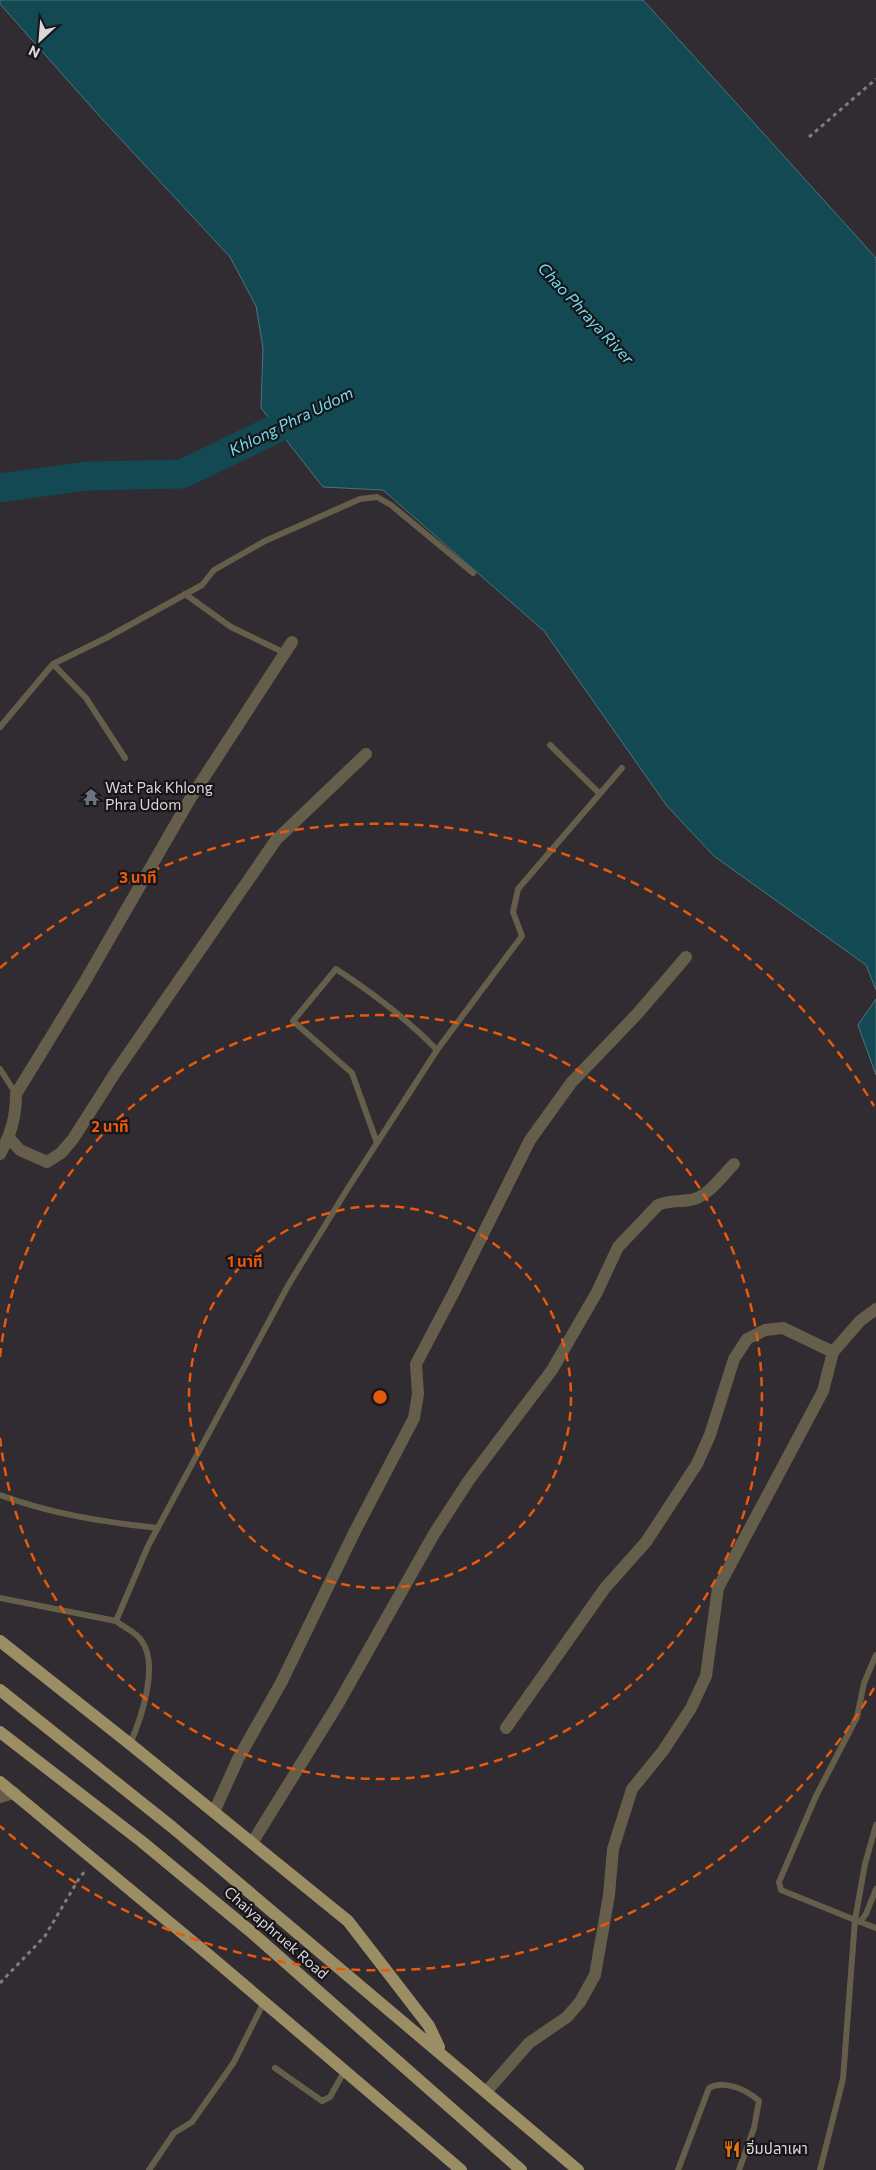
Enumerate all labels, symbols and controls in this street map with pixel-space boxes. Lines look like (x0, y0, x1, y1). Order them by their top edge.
north arrow (15, 15, 65, 65)
text: N (26, 42, 43, 62)
water label: Chao Phraya River (534, 258, 639, 368)
water label: Khlong Phra Udom (226, 382, 356, 459)
place label: Wat Pak Khlong Phra Udom (105, 778, 213, 813)
temple icon: Wat Pak Khlong Phra Udom (81, 787, 101, 807)
text: 3 นาที (119, 868, 157, 886)
text: 2 นาที (91, 1117, 129, 1135)
text: 1 นาที (227, 1252, 263, 1270)
centre of rings (371, 1388, 389, 1406)
street label: Chaiyaphruek Road (221, 1882, 332, 1982)
restaurant icon: อิ่มปลาเผา (722, 2139, 742, 2159)
place label: อิ่มปลาเผา (746, 2139, 808, 2157)

